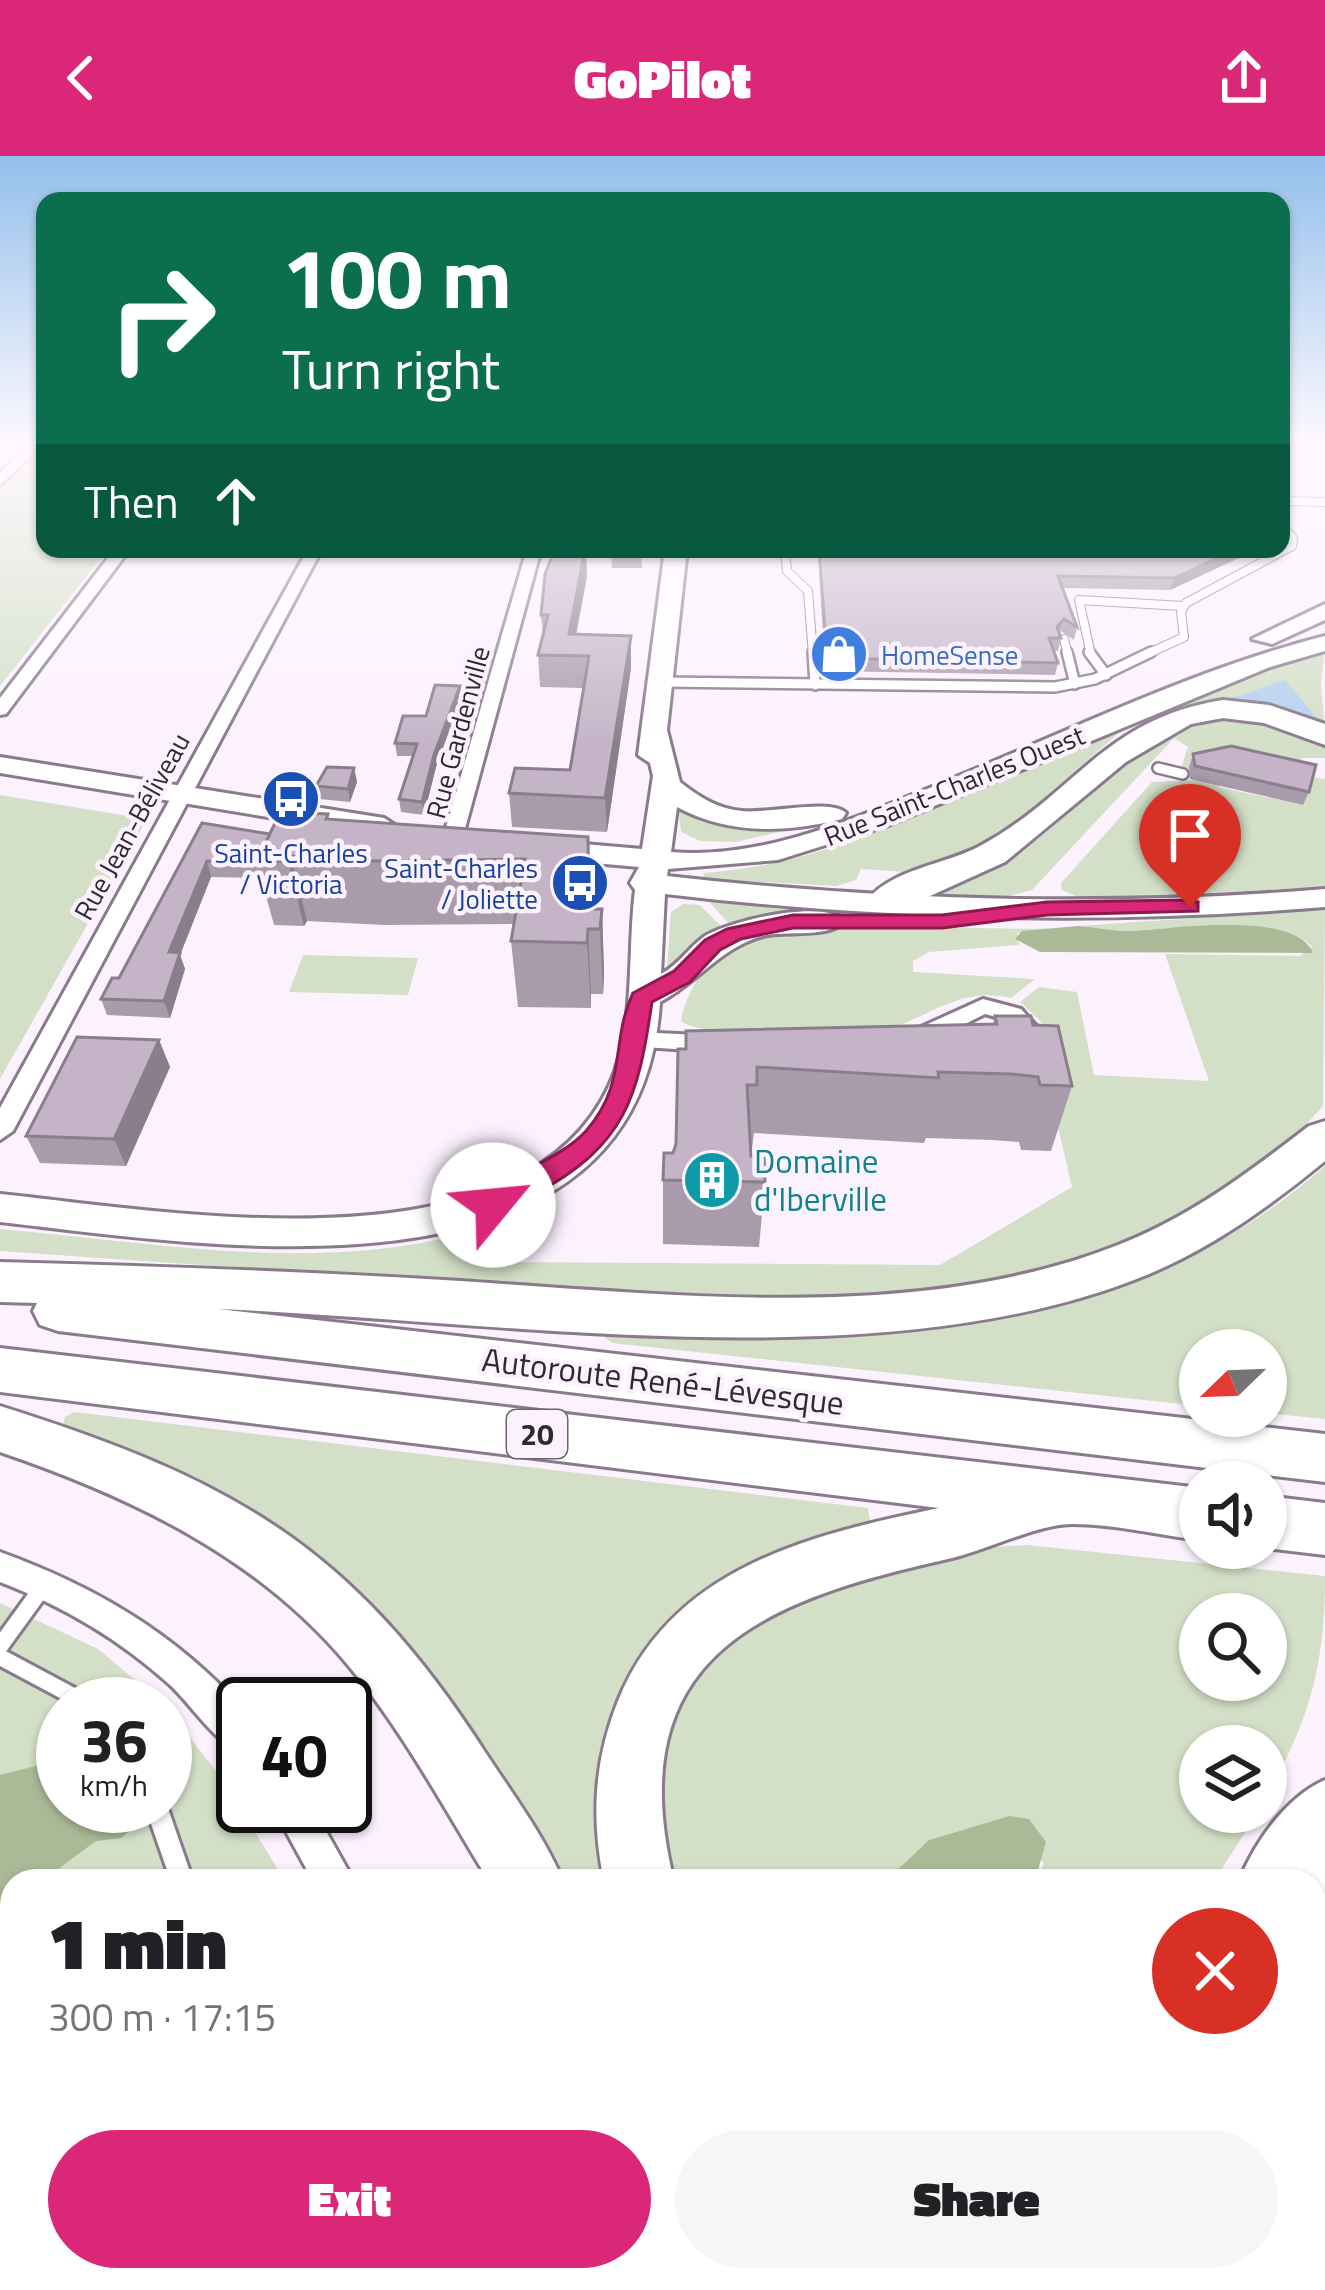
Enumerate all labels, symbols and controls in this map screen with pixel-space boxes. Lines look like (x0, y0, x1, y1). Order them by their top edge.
text: GoPilot (574, 37, 751, 119)
icon: back (48, 45, 114, 111)
icon: share (1211, 45, 1277, 111)
text: 100 m (282, 213, 512, 341)
icon: right (84, 240, 240, 396)
text: Turn right (282, 328, 500, 410)
text: Then (84, 467, 179, 535)
icon: ahead (203, 468, 269, 534)
shop icon: HomeSense (808, 623, 870, 685)
place label: HomeSense (881, 634, 1018, 675)
street label: Rue Gardenville (414, 641, 500, 823)
street label: Rue Saint-Charles Ouest (817, 714, 1091, 856)
street label: Rue Jean-Béliveau (63, 725, 199, 927)
bus stop icon: Saint-Charles / Victoria (260, 768, 322, 830)
pin (1139, 784, 1241, 907)
icon: arrive (1157, 802, 1223, 868)
place label: Saint-Charles / Victoria (214, 832, 368, 904)
place label: Saint-Charles / Joliette (384, 847, 538, 919)
bus stop icon: Saint-Charles / Joliette (549, 852, 611, 914)
place label: Domaine d'Iberville (754, 1136, 887, 1224)
position arrow (430, 1142, 556, 1268)
building icon: Domaine d'Iberville (681, 1149, 743, 1211)
north arrow (1179, 1329, 1287, 1437)
map controls (1179, 1329, 1287, 1833)
street label: Autoroute René-Lévesque (479, 1334, 847, 1428)
road number: 20 (507, 1410, 567, 1458)
button: sound (1179, 1461, 1287, 1569)
button: search (1179, 1593, 1287, 1701)
speed limit sign: 40 (216, 1677, 372, 1833)
text: 36 (80, 1694, 148, 1785)
button: layers (1179, 1725, 1287, 1833)
text: km/h (80, 1762, 148, 1808)
text: 1 min (48, 1887, 227, 1997)
button: close (1152, 1908, 1278, 2034)
text: 300 m · 17:15 (48, 1987, 276, 2046)
button: Exit (48, 2130, 651, 2268)
button: Share (675, 2130, 1278, 2268)

